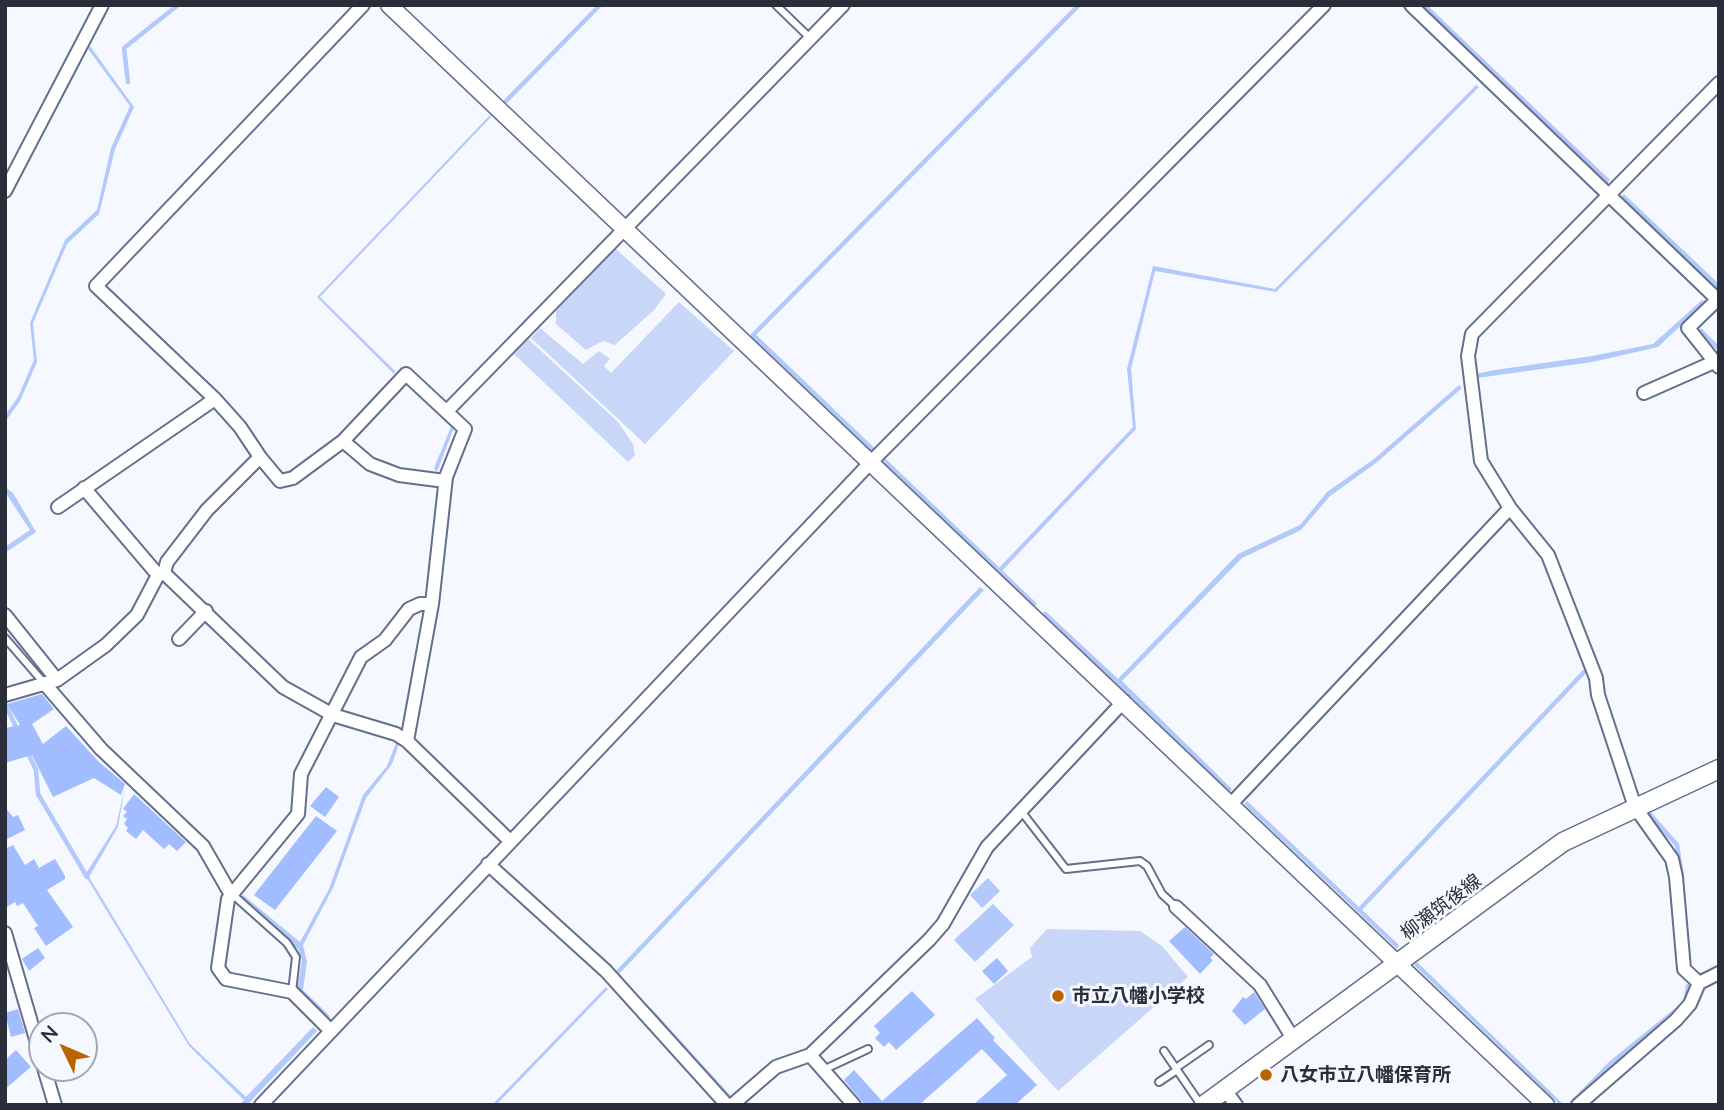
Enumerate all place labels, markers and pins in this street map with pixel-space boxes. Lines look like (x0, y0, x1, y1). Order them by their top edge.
place label: 市立八幡小学校 (1072, 985, 1205, 1007)
marker: 市立八幡小学校 (1050, 988, 1066, 1004)
place label: 八女市立八幡保育所 (1280, 1064, 1451, 1086)
marker: 八女市立八幡保育所 (1258, 1067, 1274, 1083)

